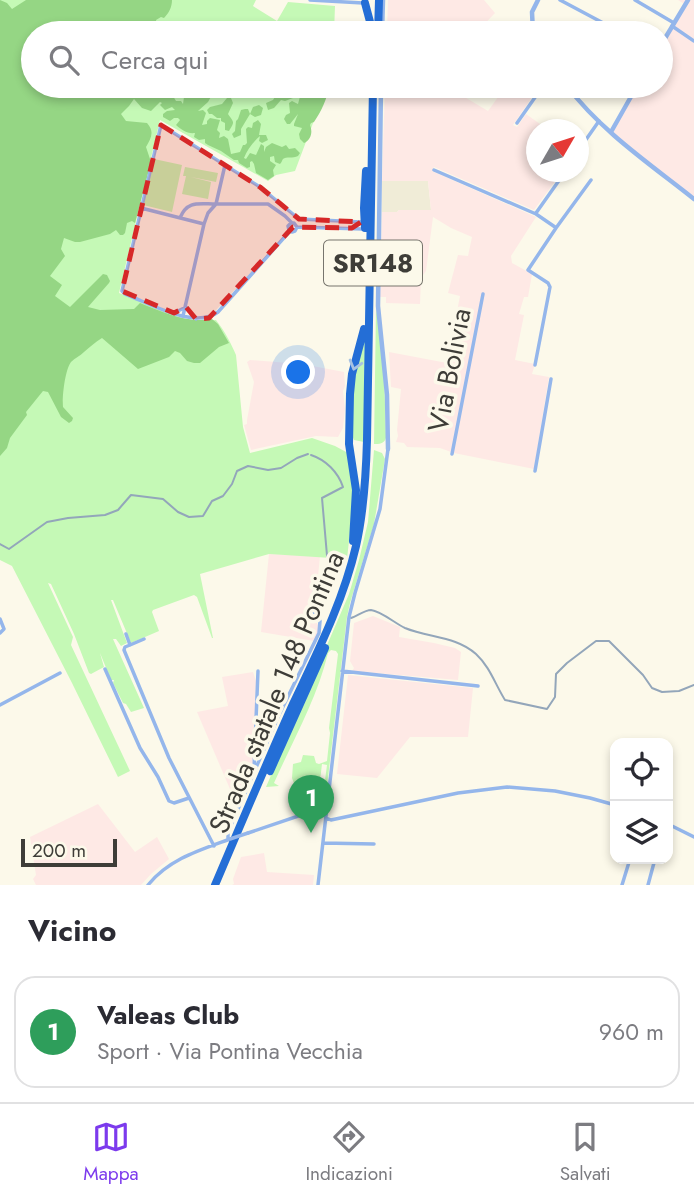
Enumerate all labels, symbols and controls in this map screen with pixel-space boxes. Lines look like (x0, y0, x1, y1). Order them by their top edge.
search box (21, 21, 673, 98)
icon: search (45, 41, 83, 79)
text: Cerca qui (101, 41, 209, 79)
north arrow (526, 119, 589, 182)
road number: SR148 (324, 240, 422, 286)
street label: Via Bolivia (417, 305, 482, 436)
your location (281, 355, 315, 389)
one-way arrow (349, 359, 363, 371)
street label: Strada statale 148 Pontina (201, 546, 351, 838)
map controls (610, 738, 673, 864)
button: locate (610, 738, 673, 801)
pin: 1 (288, 775, 334, 833)
button: layers (610, 801, 673, 864)
scale bar (21, 836, 117, 868)
text: 200 m (32, 837, 86, 864)
text: Vicino (28, 909, 116, 952)
text: Valeas Club (97, 996, 239, 1034)
text: 1 (47, 1015, 59, 1049)
text: 960 m (599, 1015, 664, 1049)
text: Sport · Via Pontina Vecchia (97, 1034, 363, 1068)
tab: Mappa (83, 1118, 139, 1187)
tab: Indicazioni (305, 1118, 393, 1187)
tab: Salvati (560, 1118, 611, 1187)

